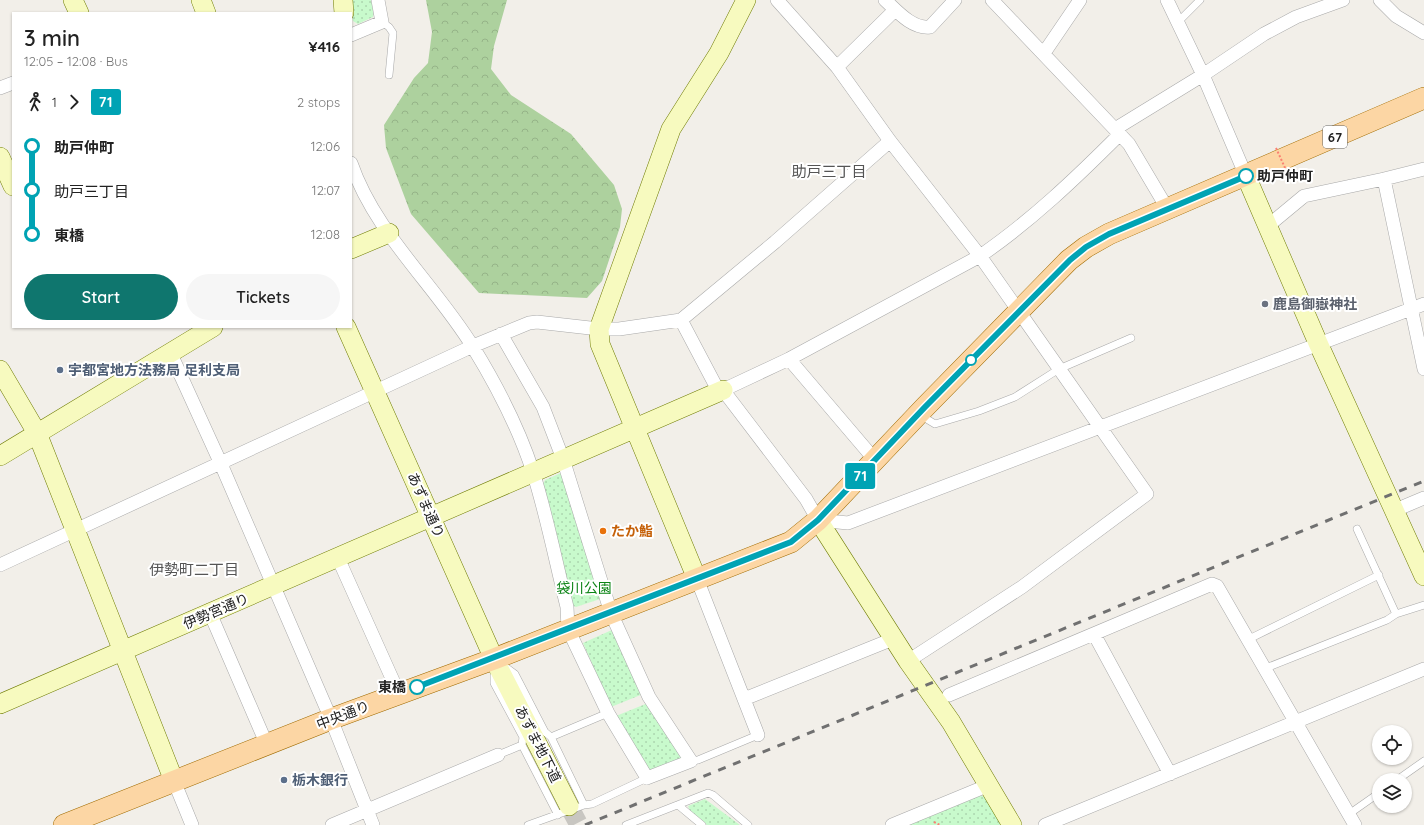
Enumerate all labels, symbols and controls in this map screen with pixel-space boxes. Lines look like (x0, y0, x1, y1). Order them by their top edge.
text: 3 min (24, 24, 80, 52)
text: ¥416 (309, 37, 340, 56)
text: 12:05 – 12:08 · Bus (24, 53, 128, 69)
icon: walk (24, 91, 46, 113)
icon: forward (63, 91, 85, 113)
text: 71 (99, 93, 113, 111)
text: 1 (52, 94, 57, 110)
text: 2 stops (297, 94, 340, 110)
road number: 67 (1323, 126, 1347, 148)
text: 助戸仲町 (54, 138, 114, 157)
text: 12:06 (311, 138, 340, 154)
district label: 助戸三丁目 (791, 162, 867, 181)
place label: 助戸仲町 (1257, 167, 1313, 185)
marker: 助戸仲町 (1238, 168, 1254, 184)
text: 助戸三丁目 (54, 182, 129, 201)
text: 12:07 (312, 182, 340, 198)
text: 東橋 (54, 226, 84, 245)
text: 12:08 (311, 226, 340, 242)
button: Start (24, 274, 178, 320)
button: Tickets (186, 274, 340, 320)
place label: 鹿島御嶽神社 (1273, 295, 1357, 313)
marker: 鹿島御嶽神社 (1260, 299, 1270, 309)
unlabelled marker (965, 354, 977, 366)
place label: 宇都宮地方法務局 足利支局 (68, 361, 240, 379)
marker: 宇都宮地方法務局 足利支局 (55, 365, 65, 375)
line badge: 71 (842, 463, 878, 489)
text: 71 (853, 467, 867, 485)
street label: あずま通り (404, 469, 448, 541)
place label: たか鮨 (611, 522, 653, 540)
marker: たか鮨 (598, 526, 608, 536)
district label: 伊勢町二丁目 (149, 560, 239, 579)
park label: 袋川公園 (556, 579, 612, 597)
street label: 伊勢宮通り (180, 589, 252, 633)
place label: 東橋 (378, 678, 406, 696)
marker: 東橋 (409, 679, 425, 695)
street label: 中央通り (314, 697, 372, 733)
street label: あずま地下道 (511, 702, 565, 786)
map controls (1372, 725, 1412, 813)
button: locate (1372, 725, 1412, 765)
place label: 栃木銀行 (292, 771, 348, 789)
button: layers (1372, 773, 1412, 813)
marker: 栃木銀行 (279, 775, 289, 785)

